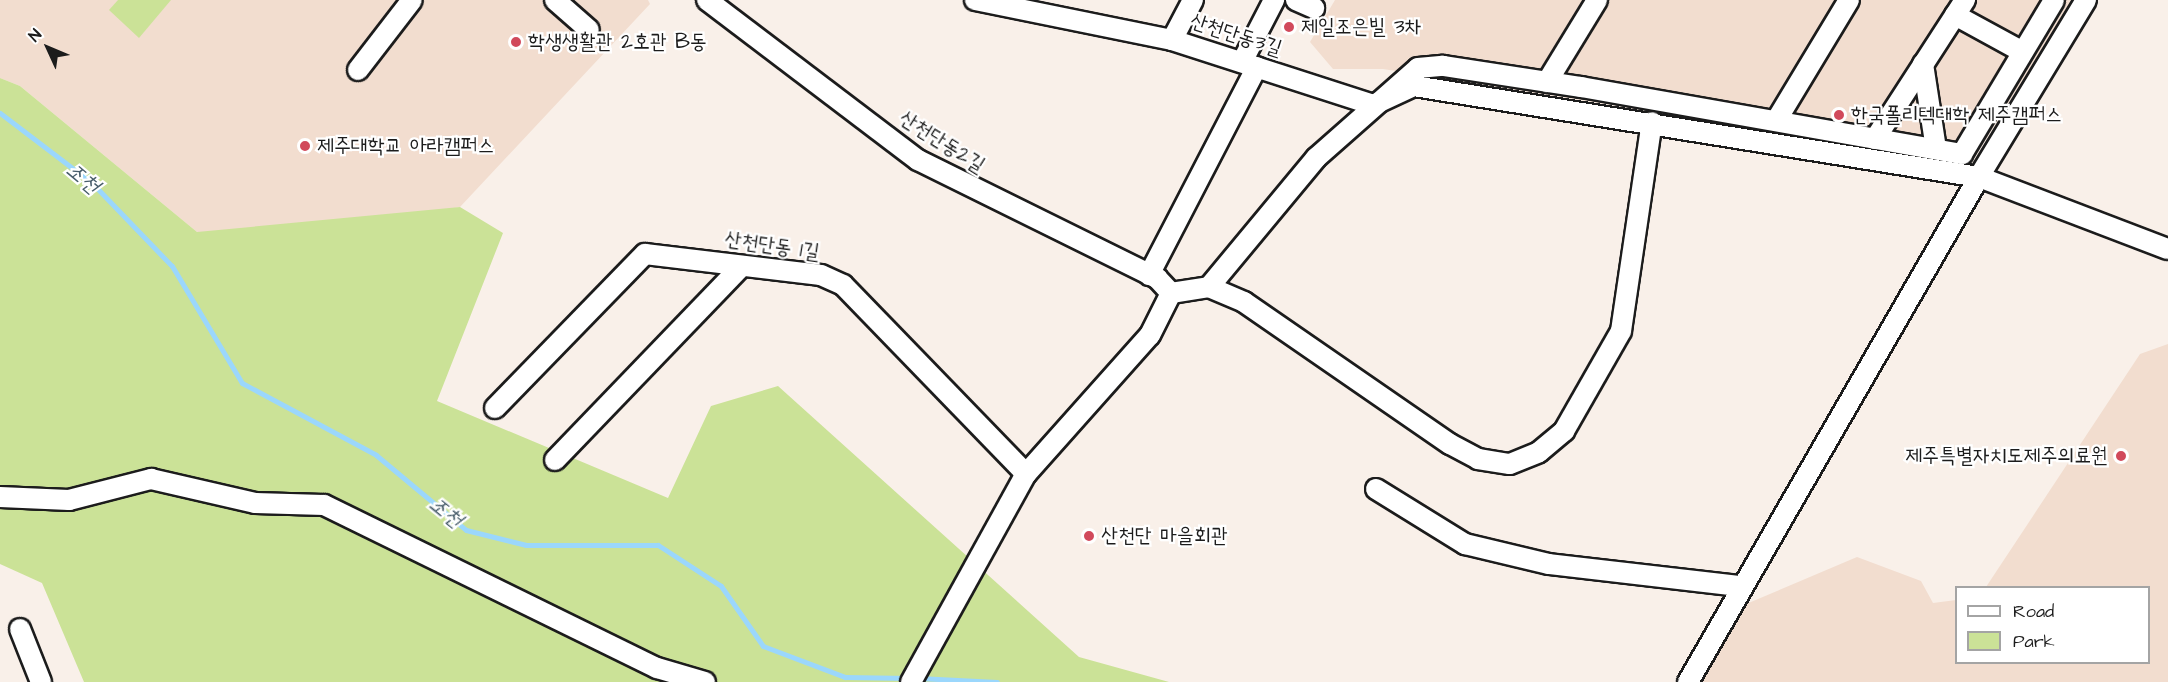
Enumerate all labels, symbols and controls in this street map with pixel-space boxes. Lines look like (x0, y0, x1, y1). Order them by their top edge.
street label: 산천단동3길 (1187, 8, 1285, 62)
place label: 제일조은빌 3차 (1301, 14, 1421, 40)
north arrow (18, 18, 78, 78)
marker: 제일조은빌 3차 (1282, 20, 1296, 34)
text: N (24, 24, 46, 47)
place label: 학생생활관 2호관 B동 (528, 29, 707, 55)
marker: 학생생활관 2호관 B동 (509, 35, 523, 49)
place label: 한국폴리텍대학 제주캠퍼스 (1851, 102, 2062, 128)
street label: 산천단동2길 (894, 106, 990, 178)
marker: 한국폴리텍대학 제주캠퍼스 (1832, 108, 1846, 122)
place label: 제주대학교 아라캠퍼스 (317, 133, 494, 159)
marker: 제주대학교 아라캠퍼스 (298, 139, 312, 153)
water label: 조천 (61, 157, 105, 199)
street label: 산천단동 1길 (723, 227, 821, 265)
place label: 제주특별자치도제주의료원 (1905, 443, 2108, 469)
marker: 제주특별자치도제주의료원 (2112, 447, 2130, 465)
water label: 조천 (424, 491, 468, 533)
place label: 산천단 마을회관 (1101, 523, 1228, 549)
marker: 산천단 마을회관 (1082, 529, 1096, 543)
legend (1955, 586, 2150, 664)
text: Road (2013, 599, 2054, 624)
text: Park (2013, 629, 2055, 654)

